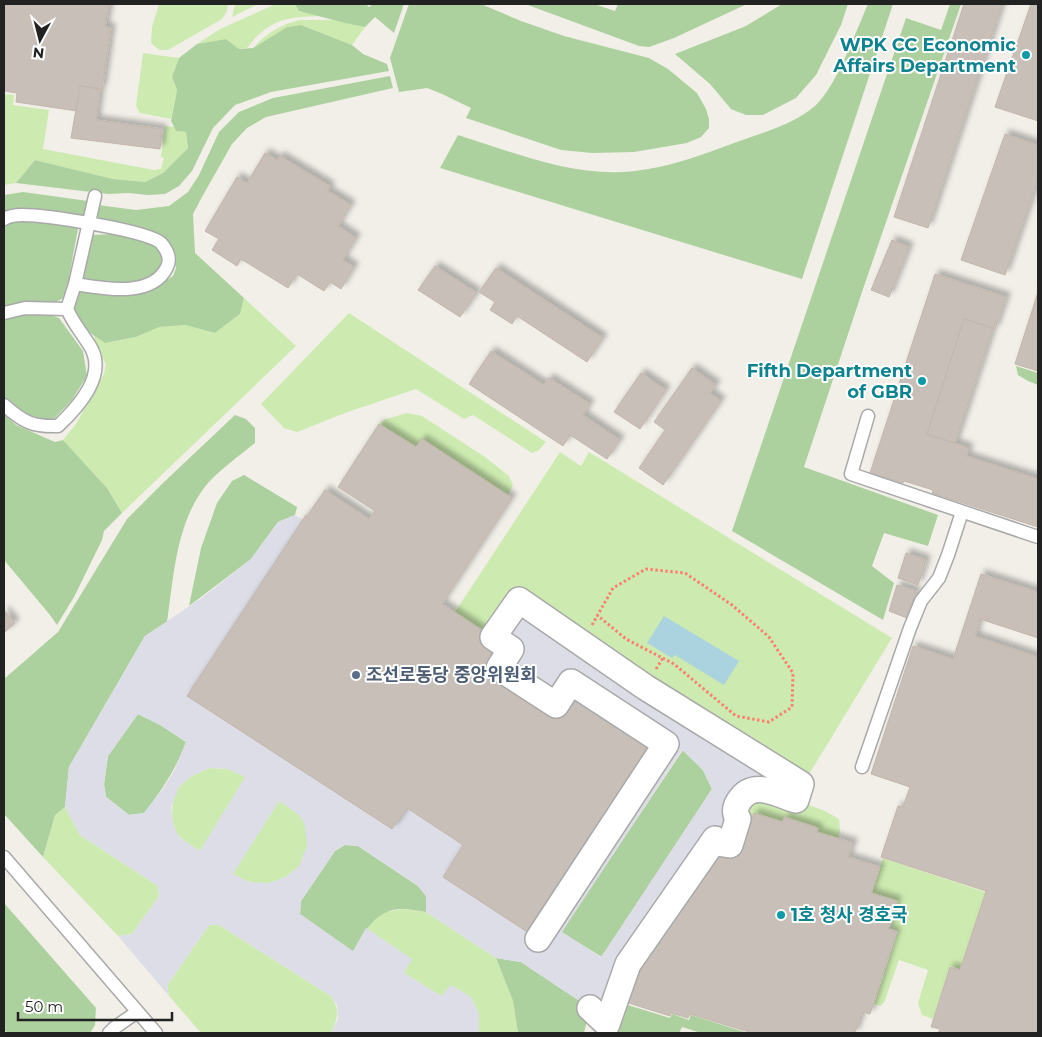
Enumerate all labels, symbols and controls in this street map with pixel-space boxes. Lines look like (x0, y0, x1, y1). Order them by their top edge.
north arrow (15, 15, 65, 65)
place label: WPK CC Economic Affairs Department (832, 34, 1016, 77)
text: N (32, 43, 45, 63)
marker: WPK CC Economic Affairs Department (1020, 49, 1032, 61)
place label: Fifth Department of GBR (747, 360, 912, 403)
marker: Fifth Department of GBR (916, 375, 928, 387)
place label: 조선로동당 중앙위원회 (366, 664, 537, 686)
marker: 조선로동당 중앙위원회 (350, 669, 362, 681)
place label: 1호 청사 경호국 (791, 904, 908, 926)
marker: 1호 청사 경호국 (775, 909, 787, 921)
scale bar (18, 990, 171, 1022)
text: 50 m (25, 997, 63, 1016)

